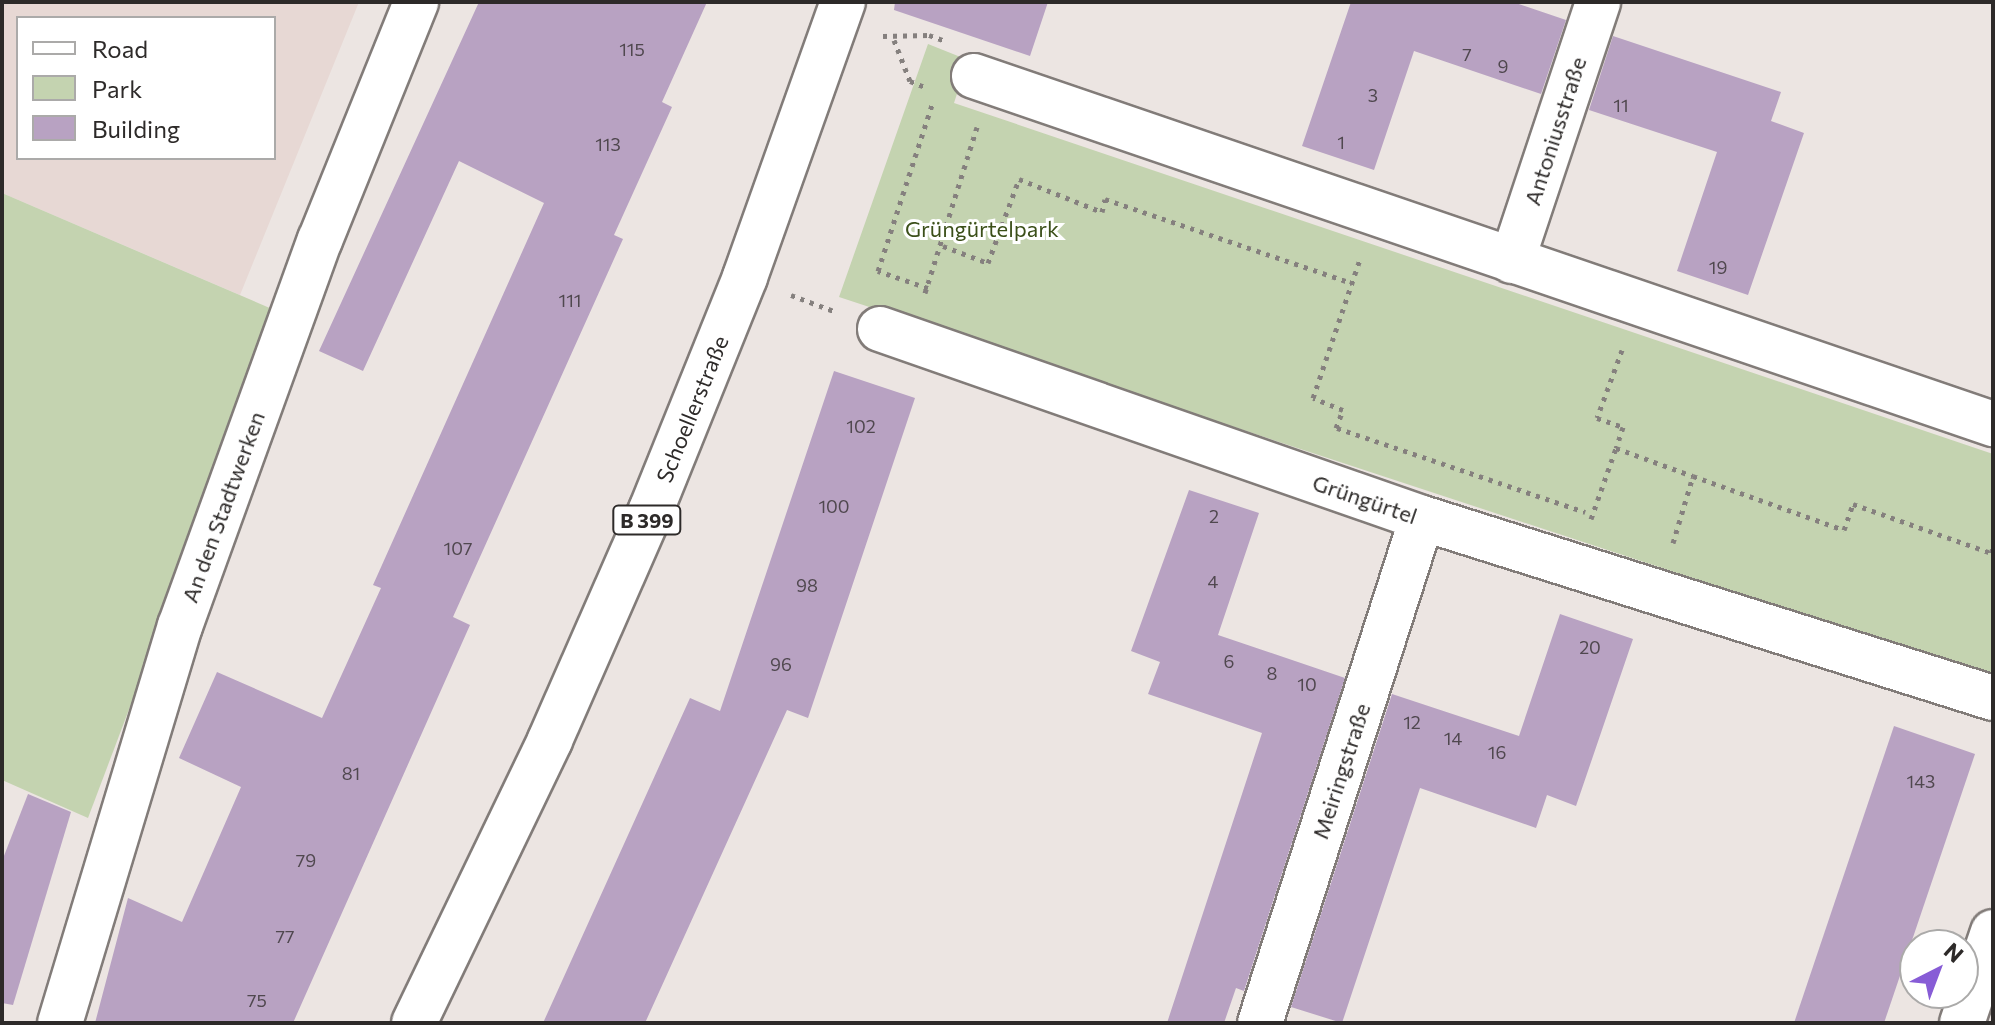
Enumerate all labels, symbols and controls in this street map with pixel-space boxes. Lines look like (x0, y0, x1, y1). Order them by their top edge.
legend (16, 16, 276, 160)
text: Road (92, 34, 148, 63)
house number: 115 (619, 38, 645, 60)
house number: 7 (1462, 43, 1472, 65)
street label: Antoniusstraße (1519, 54, 1591, 208)
house number: 9 (1498, 55, 1508, 77)
text: Park (92, 74, 142, 103)
house number: 3 (1368, 84, 1378, 106)
house number: 11 (1613, 94, 1629, 116)
text: Building (92, 114, 180, 143)
house number: 1 (1337, 131, 1345, 153)
house number: 113 (595, 133, 621, 155)
park label: Grüngürtelpark (905, 216, 1059, 242)
house number: 19 (1709, 256, 1727, 278)
house number: 111 (558, 289, 582, 311)
street label: Schoellerstraße (650, 332, 734, 486)
street label: An den Stadtwerken (176, 408, 270, 606)
house number: 102 (846, 415, 876, 437)
street label: Grüngürtel (1309, 469, 1421, 529)
house number: 100 (818, 495, 850, 517)
road number: B 399 (611, 504, 683, 536)
house number: 2 (1209, 505, 1219, 527)
house number: 107 (444, 537, 472, 559)
house number: 4 (1208, 570, 1218, 592)
house number: 98 (796, 574, 818, 596)
house number: 20 (1579, 636, 1601, 658)
house number: 6 (1224, 650, 1234, 672)
house number: 96 (770, 653, 792, 675)
house number: 8 (1267, 662, 1277, 684)
house number: 10 (1297, 673, 1317, 695)
street label: Meiringstraße (1307, 700, 1375, 842)
house number: 12 (1403, 711, 1421, 733)
house number: 14 (1444, 727, 1462, 749)
house number: 16 (1488, 741, 1506, 763)
house number: 81 (342, 762, 360, 784)
house number: 143 (1907, 770, 1935, 792)
house number: 79 (296, 849, 316, 871)
house number: 77 (275, 925, 295, 947)
north arrow (1899, 929, 1979, 1009)
text: N (1939, 937, 1969, 968)
house number: 75 (247, 989, 267, 1011)

